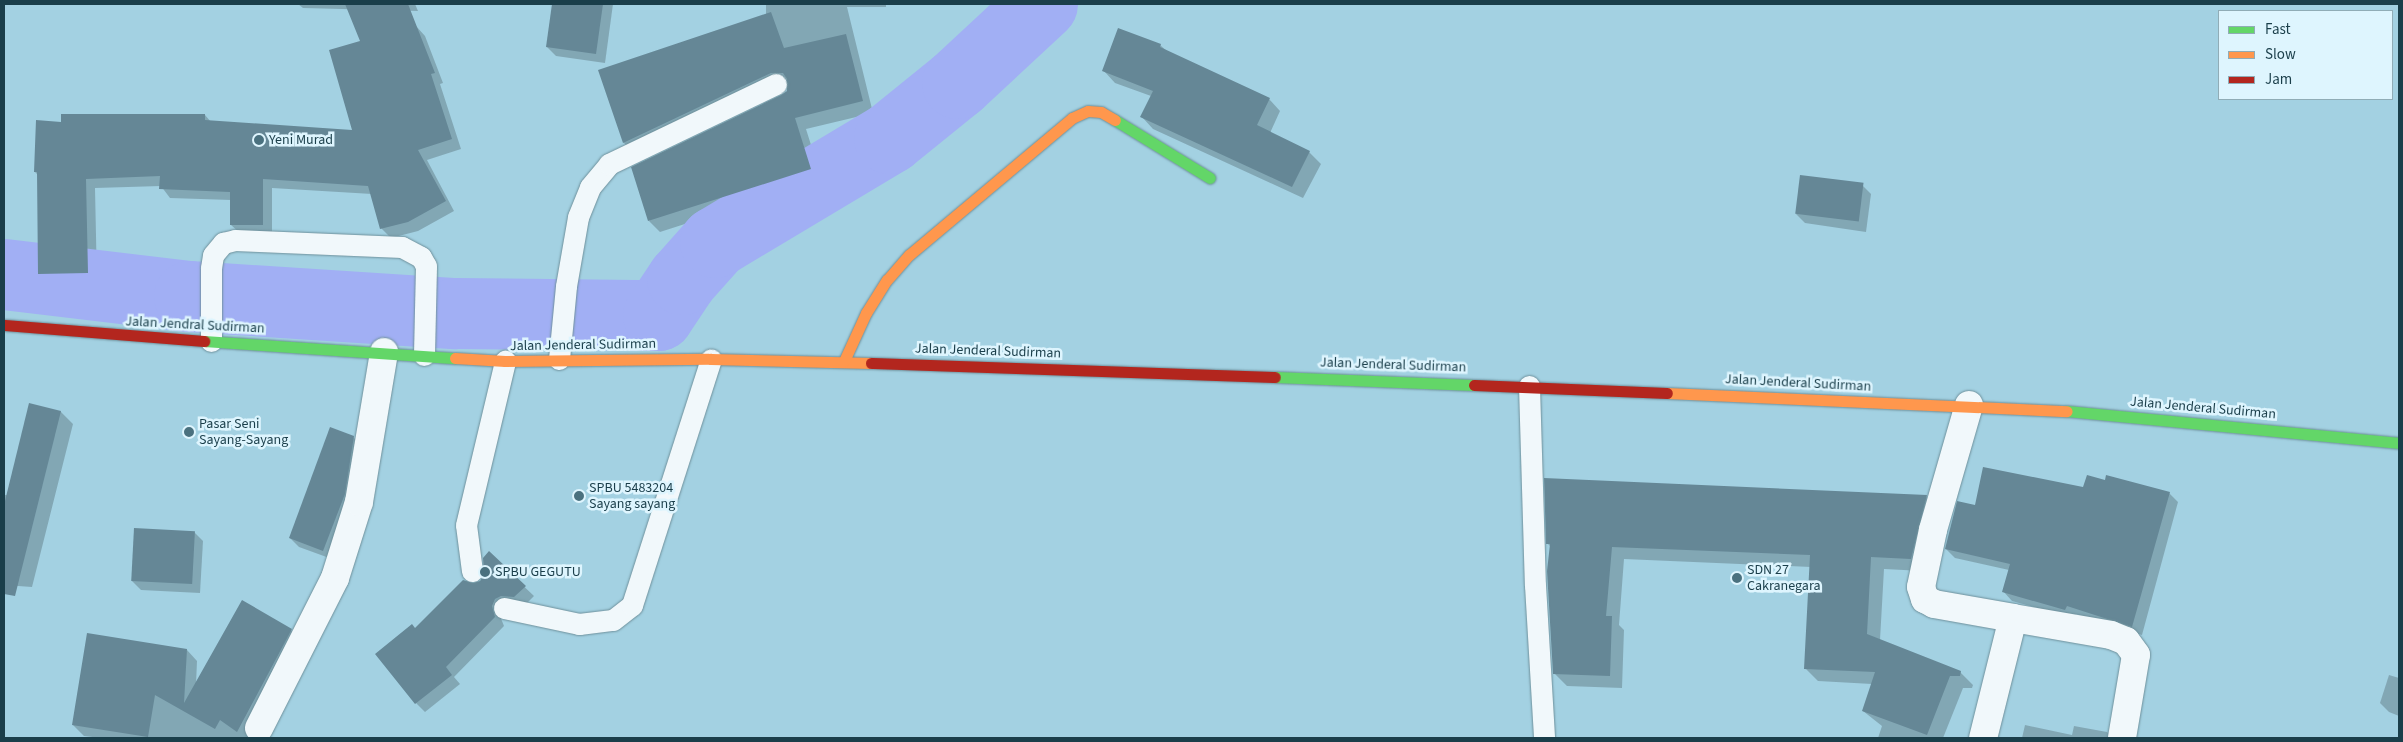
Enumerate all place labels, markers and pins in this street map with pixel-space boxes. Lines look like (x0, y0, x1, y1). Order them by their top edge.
place label: Yeni Murad (269, 132, 333, 148)
marker: Yeni Murad (253, 134, 265, 146)
place label: Pasar Seni Sayang-Sayang (199, 416, 288, 448)
marker: Pasar Seni Sayang-Sayang (183, 426, 195, 438)
place label: SPBU 5483204 Sayang sayang (589, 480, 675, 512)
marker: SPBU 5483204 Sayang sayang (573, 490, 585, 502)
place label: SDN 27 Cakranegara (1747, 562, 1820, 594)
place label: SPBU GEGUTU (495, 564, 581, 580)
marker: SPBU GEGUTU (479, 566, 491, 578)
marker: SDN 27 Cakranegara (1731, 572, 1743, 584)

